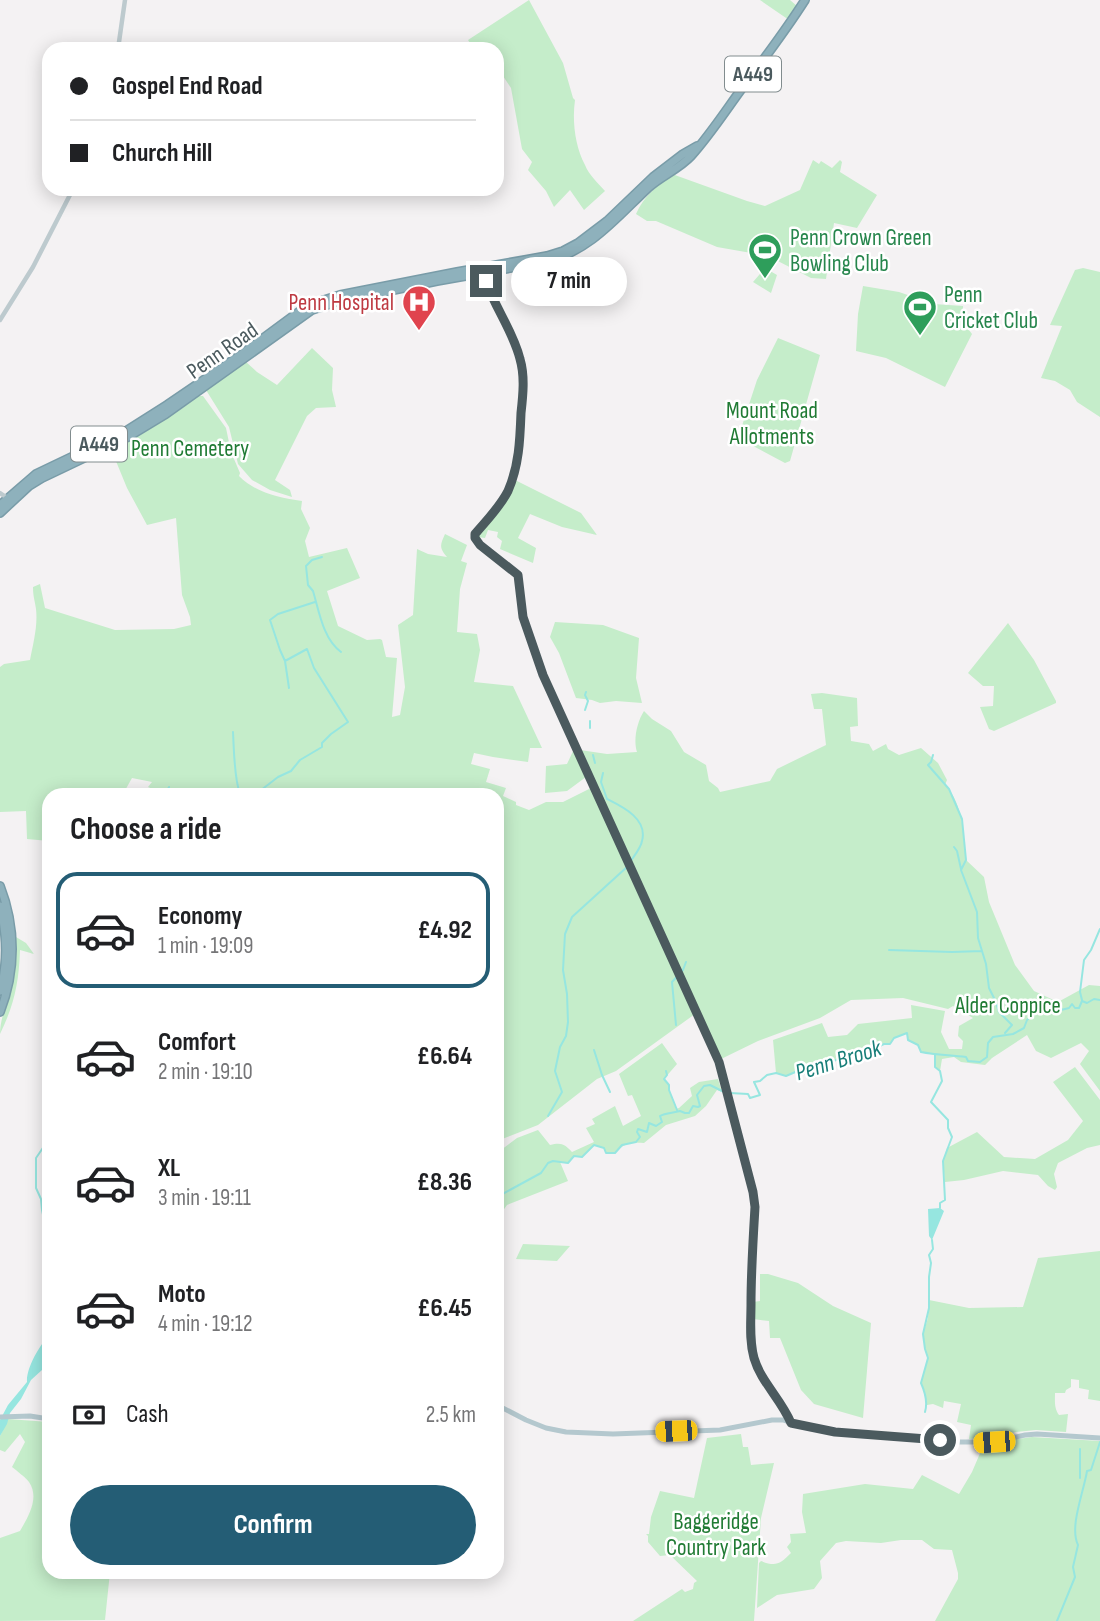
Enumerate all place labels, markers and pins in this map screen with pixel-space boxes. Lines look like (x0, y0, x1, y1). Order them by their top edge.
place label: Penn Crown Green Bowling Club (790, 224, 932, 278)
sports icon: Penn Crown Green Bowling Club (746, 231, 784, 280)
place label: Penn Cricket Club (944, 281, 1038, 335)
hospital icon: Penn Hospital (400, 283, 438, 332)
sports icon: Penn Cricket Club (901, 288, 939, 337)
place label: Penn Hospital (288, 289, 394, 317)

